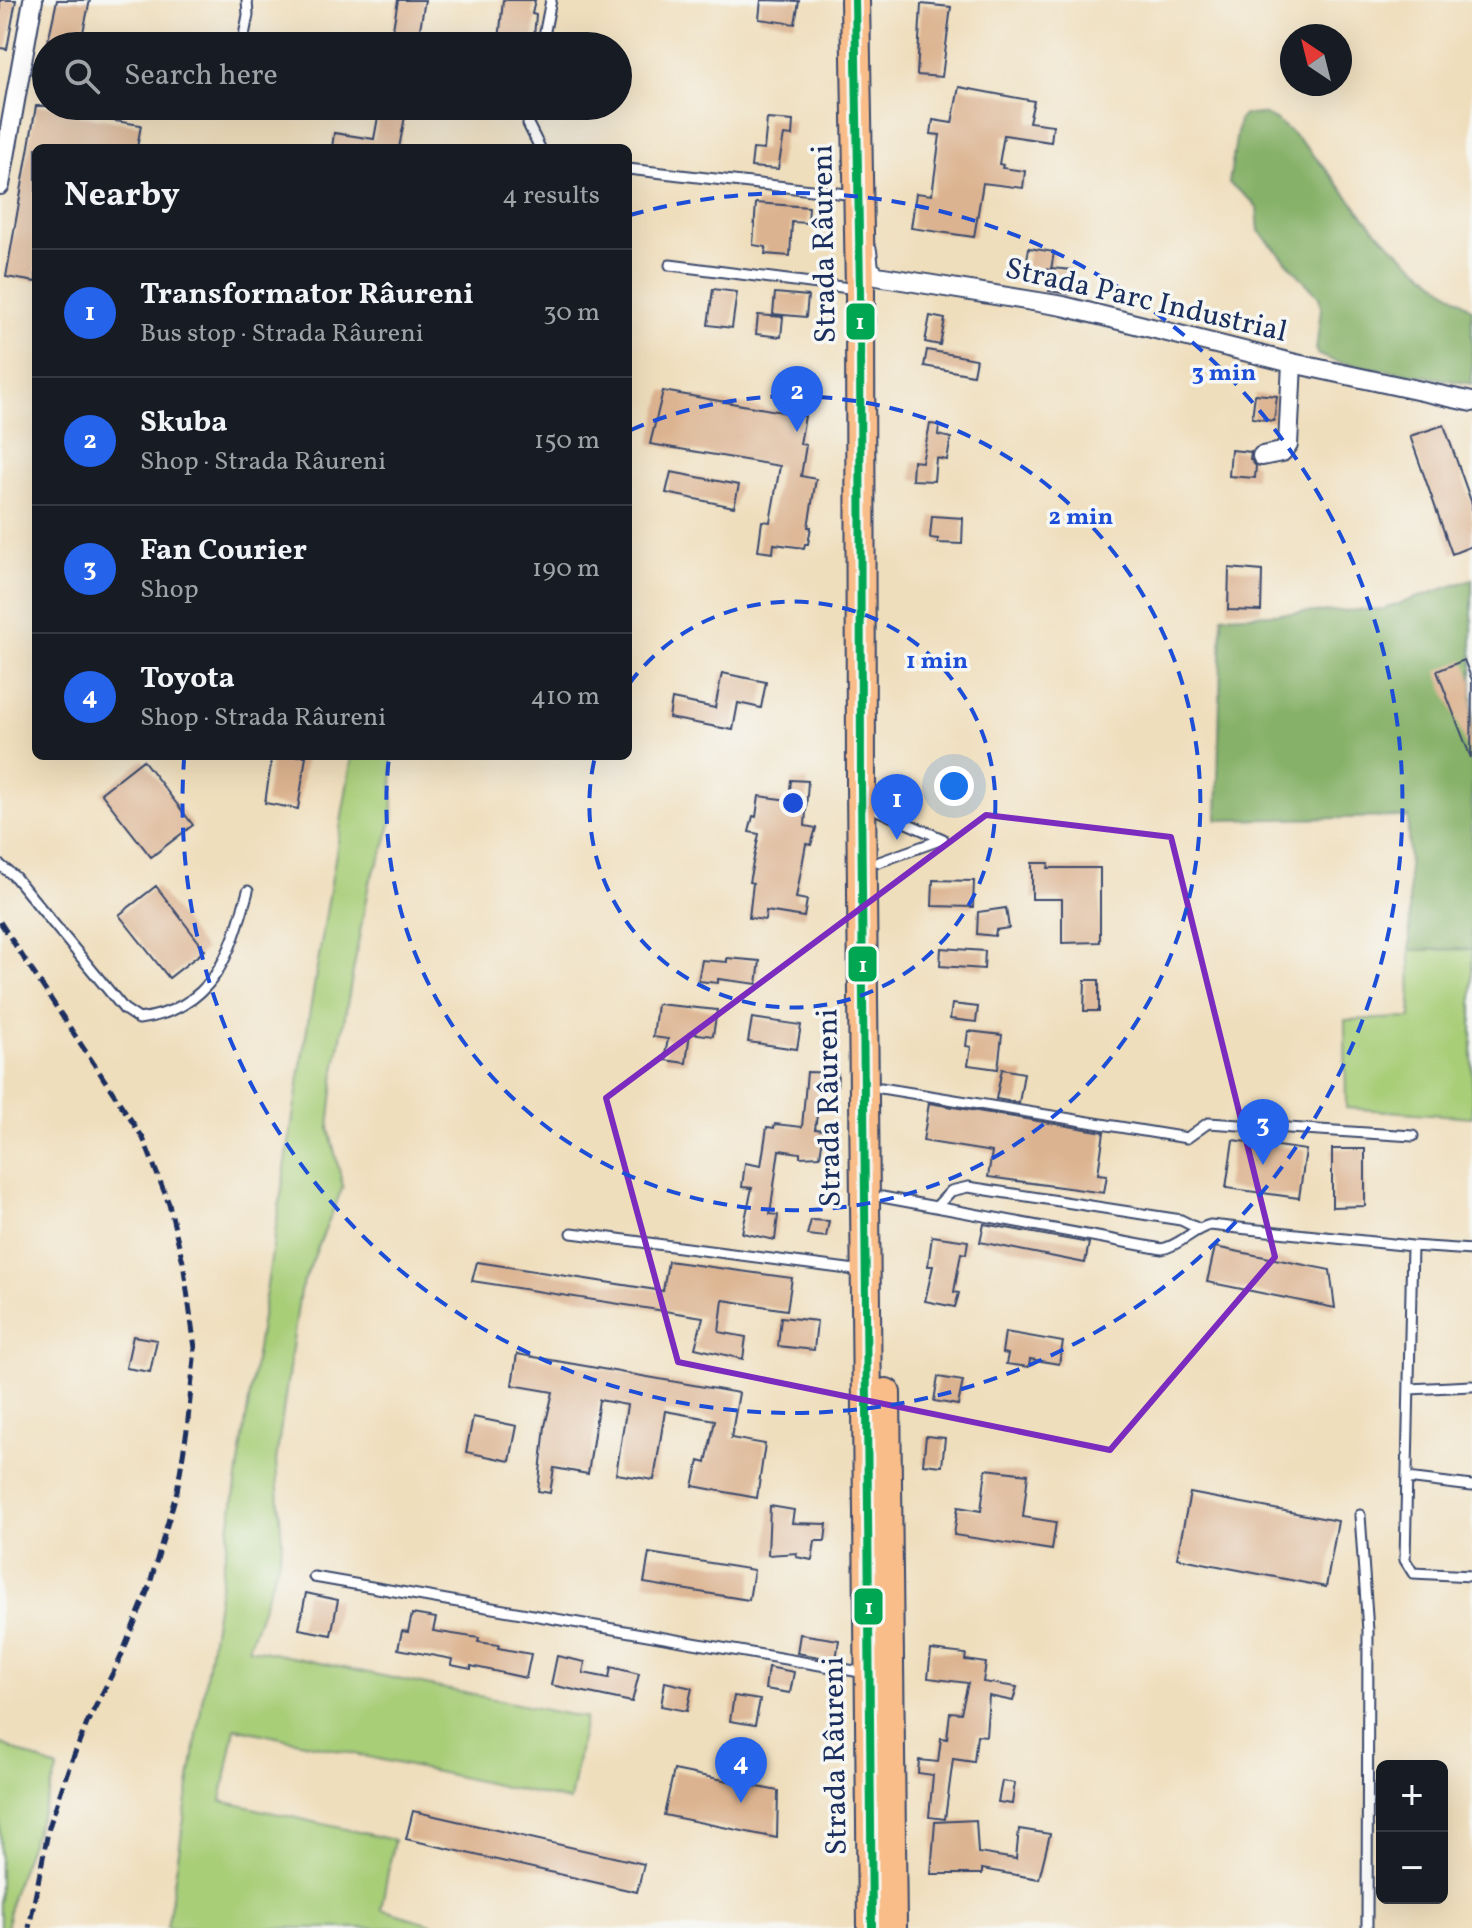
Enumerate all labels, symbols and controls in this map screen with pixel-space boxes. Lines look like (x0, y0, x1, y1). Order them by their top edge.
north arrow (1280, 24, 1352, 96)
search box (32, 32, 632, 120)
icon: search (60, 54, 104, 98)
text: Search here (124, 55, 278, 97)
street label: Strada Râureni (802, 144, 848, 344)
text: Nearby (64, 173, 180, 220)
text: 4 results (502, 178, 600, 214)
street label: Strada Parc Industrial (1001, 248, 1291, 354)
text: Transformator Râureni (140, 274, 474, 316)
text: 1 (85, 295, 95, 331)
text: 30 m (543, 295, 600, 331)
line badge: 1 (845, 302, 876, 341)
text: 1 (856, 308, 864, 339)
text: Bus stop · Strada Râureni (140, 316, 424, 352)
text: 3 min (1192, 357, 1256, 391)
pin: 2 (771, 366, 823, 432)
text: Skuba (140, 402, 228, 444)
text: 2 (83, 423, 97, 459)
text: 150 m (534, 423, 600, 459)
text: Shop · Strada Râureni (140, 444, 386, 480)
text: 2 min (1049, 501, 1114, 535)
text: Fan Courier (140, 530, 307, 572)
text: 3 (83, 551, 97, 587)
text: 190 m (532, 551, 600, 587)
text: Shop (140, 572, 199, 608)
text: 1 min (906, 645, 968, 679)
text: Toyota (140, 658, 235, 700)
text: 4 (82, 679, 98, 715)
text: 410 m (531, 679, 600, 715)
text: Shop · Strada Râureni (140, 700, 386, 736)
your location (934, 766, 974, 806)
pin: 1 (871, 774, 923, 840)
centre of rings (779, 789, 807, 817)
line badge: 1 (847, 945, 878, 983)
text: 1 (859, 951, 867, 982)
street label: Strada Râureni (807, 1008, 853, 1208)
pin: 3 (1237, 1099, 1289, 1165)
line badge: 1 (853, 1587, 884, 1626)
text: 1 (865, 1593, 873, 1624)
street label: Strada Râureni (813, 1656, 859, 1856)
pin: 4 (715, 1737, 767, 1803)
map controls (1376, 1760, 1448, 1904)
button: + (1376, 1760, 1448, 1832)
button: − (1376, 1832, 1448, 1904)

